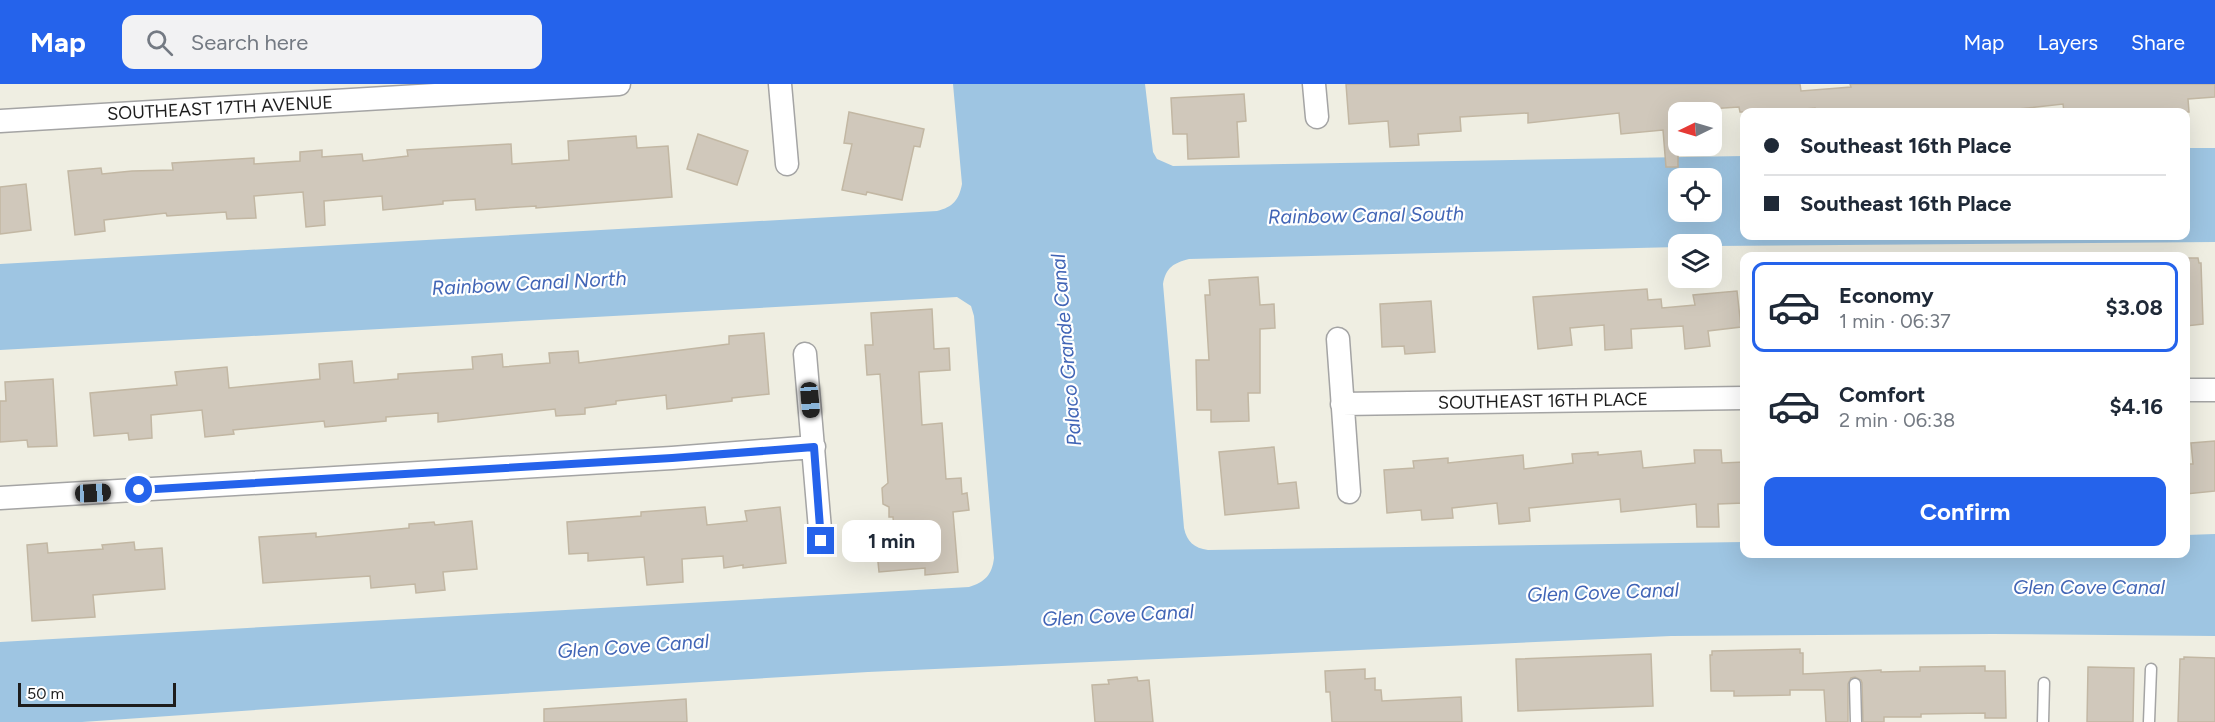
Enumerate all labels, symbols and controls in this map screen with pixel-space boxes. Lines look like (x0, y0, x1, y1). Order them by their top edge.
search box (122, 15, 542, 69)
text: Map (30, 25, 86, 59)
icon: search (143, 26, 176, 59)
text: Search here (191, 29, 308, 56)
text: Map (1964, 30, 2004, 55)
text: Layers (2037, 30, 2098, 55)
text: Share (2131, 30, 2185, 55)
street label: SOUTHEAST 17TH AVENUE (106, 91, 334, 125)
north arrow (1668, 102, 1722, 156)
map controls (1668, 102, 1722, 288)
text: Southeast 16th Place (1800, 132, 2012, 159)
button: locate (1668, 168, 1722, 222)
text: Southeast 16th Place (1800, 190, 2012, 217)
water label: Rainbow Canal South (1268, 201, 1464, 229)
button: layers (1668, 234, 1722, 288)
water label: Palaco Grande Canal (1046, 252, 1086, 447)
water label: Rainbow Canal North (431, 266, 627, 300)
icon: car (1767, 280, 1821, 334)
text: Economy (1839, 282, 1934, 309)
text: $3.08 (2105, 294, 2163, 321)
text: 1 min · 06:37 (1839, 309, 1951, 333)
icon: car (1767, 379, 1821, 433)
car (799, 381, 821, 419)
text: Comfort (1839, 381, 1925, 408)
street label: SOUTHEAST 16TH PLACE (1438, 388, 1648, 414)
text: $4.16 (2109, 393, 2163, 420)
text: 2 min · 06:38 (1839, 408, 1955, 432)
route start (125, 476, 152, 503)
button: Confirm (1764, 477, 2166, 546)
car (75, 483, 111, 503)
callout: 1 min (842, 520, 941, 562)
route end (807, 527, 834, 554)
text: 1 min (868, 529, 915, 553)
water label: Glen Cove Canal (2013, 575, 2166, 599)
water label: Glen Cove Canal (1527, 577, 1680, 607)
water label: Glen Cove Canal (1041, 599, 1195, 631)
water label: Glen Cove Canal (556, 629, 710, 663)
scale bar (18, 680, 176, 708)
text: 50 m (27, 684, 64, 703)

